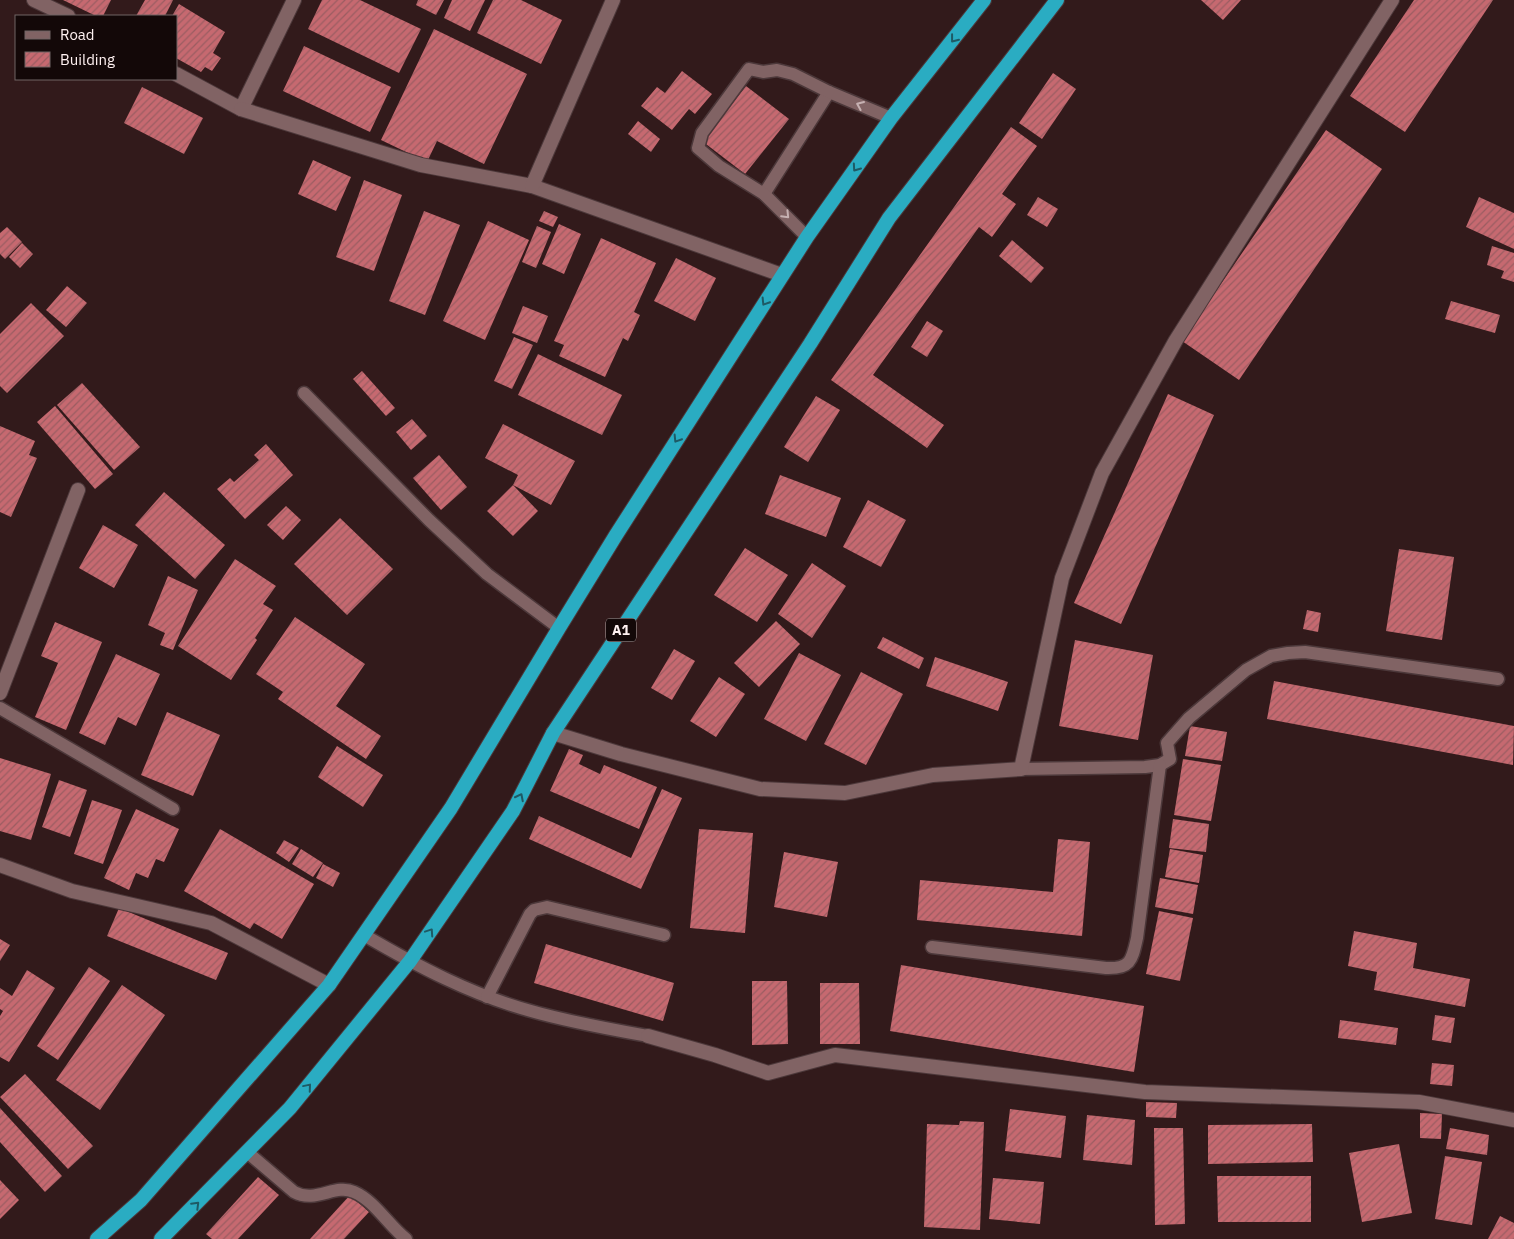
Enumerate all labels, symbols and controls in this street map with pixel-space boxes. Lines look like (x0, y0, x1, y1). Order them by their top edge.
legend (15, 15, 178, 80)
text: Road (60, 25, 95, 44)
one-way arrow (951, 33, 960, 42)
text: Building (60, 50, 115, 69)
one-way arrow (856, 101, 865, 112)
one-way arrow (853, 162, 862, 172)
one-way arrow (780, 209, 789, 218)
one-way arrow (761, 297, 771, 306)
one-way arrow (674, 434, 684, 443)
road number: A1 (606, 618, 636, 642)
one-way arrow (514, 793, 524, 802)
one-way arrow (424, 928, 433, 938)
one-way arrow (302, 1084, 310, 1093)
one-way arrow (190, 1202, 199, 1211)

